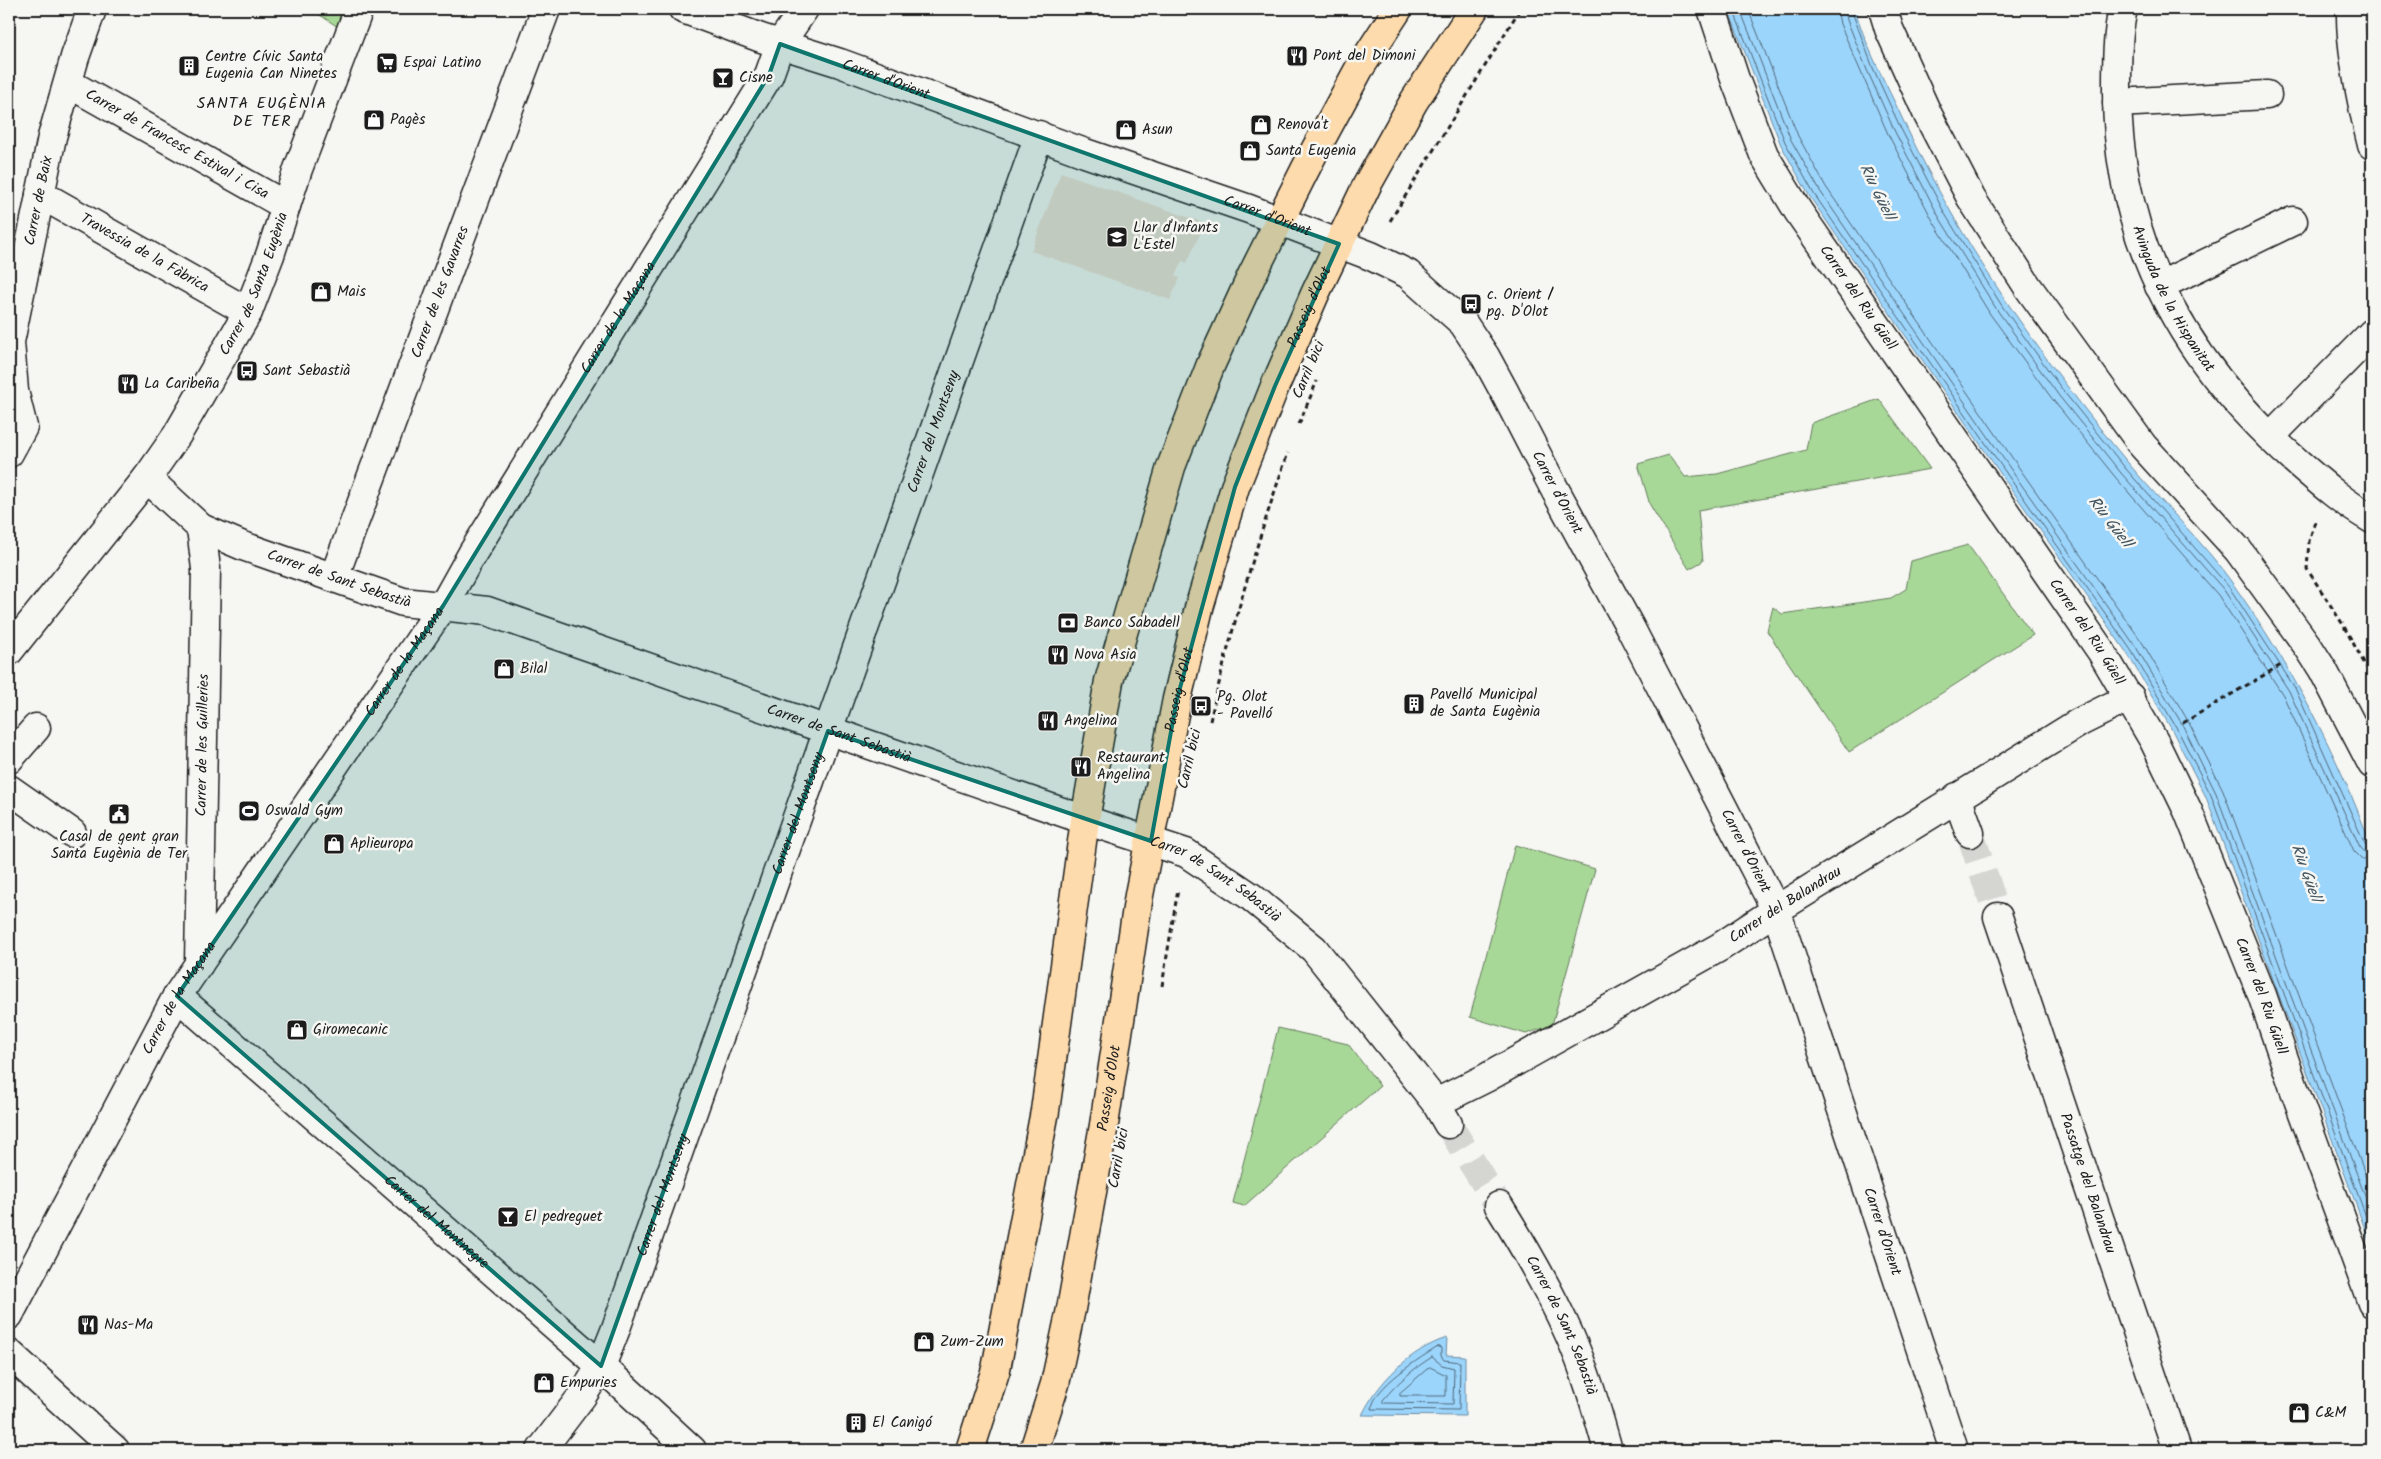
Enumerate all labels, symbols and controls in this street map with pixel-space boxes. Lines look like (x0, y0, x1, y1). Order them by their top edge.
restaurant icon: Pont del Dimoni (1285, 44, 1309, 68)
place label: Pont del Dimoni (1313, 44, 1417, 68)
place label: Centre Cívic Santa Eugenia Can Ninetes (205, 45, 338, 86)
supermarket icon: Espai Latino (375, 51, 399, 75)
place label: Espai Latino (403, 51, 482, 75)
street label: Carrer d'Orient (839, 53, 933, 107)
building icon: Centre Cívic Santa Eugenia Can Ninetes (177, 54, 201, 78)
bar icon: Cisne (711, 66, 735, 90)
place label: Cisne (739, 66, 773, 90)
street label: Carrer de Francesc Estival i Cisa (81, 83, 273, 206)
district label: SANTA EUGÈNIA DE TER (197, 91, 327, 134)
shop icon: Pagès (362, 108, 386, 132)
place label: Pagès (390, 108, 426, 132)
shop icon: Renova't (1249, 113, 1273, 137)
place label: Renova't (1277, 113, 1329, 137)
shop icon: Asun (1114, 118, 1138, 142)
place label: Asun (1142, 118, 1173, 142)
shop icon: Santa Eugenia (1238, 139, 1262, 163)
place label: Santa Eugenia (1266, 139, 1356, 163)
street label: Carrer de Baix (18, 153, 60, 248)
water label: Riu Güell (1853, 160, 1903, 227)
street label: Carrer d'Orient (1220, 189, 1315, 244)
street label: Travessia de la Fàbrica (76, 207, 213, 299)
street label: Carrer de Santa Eugènia (213, 209, 295, 360)
place label: Llar d'Infants L'Estel (1133, 216, 1219, 257)
street label: Carrer de les Gavarres (405, 222, 476, 362)
street label: Avinguda de la Hispanitat (2125, 222, 2221, 378)
school or university icon: Llar d'Infants L'Estel (1105, 225, 1129, 249)
street label: Carrer del Riu Güell (1813, 240, 1903, 356)
street label: Carrer de la Maçana (574, 257, 662, 379)
street label: Passeig d'Olot (1281, 262, 1339, 351)
shop icon: Mais (309, 280, 333, 304)
place label: Mais (337, 280, 366, 304)
place label: c. Orient / pg. D'Olot (1486, 283, 1555, 324)
bus stop icon: c. Orient / pg. D'Olot (1459, 292, 1483, 316)
street label: Carril bici (1286, 336, 1333, 403)
bus stop icon: Sant Sebastià (235, 359, 259, 383)
place label: Sant Sebastià (263, 359, 350, 383)
street label: Carrer del Montseny (901, 366, 967, 496)
restaurant icon: La Caribeña (116, 372, 140, 396)
place label: La Caribeña (144, 372, 219, 396)
street label: Carrer d'Orient (1525, 447, 1589, 539)
water label: Riu Güell (2082, 491, 2140, 556)
street label: Carrer de Sant Sebastià (264, 543, 412, 615)
street label: Carrer del Riu Güell (2043, 574, 2131, 690)
street label: Carrer de la Maçana (359, 602, 451, 722)
bank icon: Banco Sabadell (1056, 611, 1080, 635)
place label: Banco Sabadell (1084, 611, 1180, 635)
restaurant icon: Nova Asia (1046, 643, 1070, 667)
place label: Nova Asia (1074, 643, 1136, 667)
street label: Passeig d'Olot (1159, 644, 1201, 734)
shop icon: Bilal (492, 657, 516, 681)
place label: Bilal (520, 657, 548, 681)
street label: Carrer de les Guilleries (190, 673, 216, 817)
place label: Pavelló Municipal de Santa Eugènia (1430, 683, 1540, 724)
place label: Pg. Olot - Pavelló (1217, 685, 1274, 726)
building icon: Pavelló Municipal de Santa Eugènia (1402, 692, 1426, 716)
bus stop icon: Pg. Olot - Pavelló (1189, 694, 1213, 718)
street label: Carrer de Sant Sebastià (763, 698, 914, 770)
restaurant icon: Angelina (1036, 709, 1060, 733)
place label: Angelina (1064, 709, 1117, 733)
street label: Carril bici (1171, 725, 1209, 791)
place label: Restaurant Angelina (1097, 746, 1165, 787)
street label: Carrer del Montseny (766, 748, 832, 878)
restaurant icon: Restaurant Angelina (1069, 755, 1093, 779)
sports icon: Oswald Gym (237, 799, 261, 823)
place label: Oswald Gym (265, 799, 343, 823)
public building icon: Casal de gent gran Santa Eugènia de Ter (107, 802, 131, 826)
street label: Carrer d'Orient (1714, 805, 1777, 897)
place label: Casal de gent gran Santa Eugènia de Ter (51, 825, 188, 866)
street label: Carrer de Sant Sebastià (1146, 830, 1286, 929)
shop icon: Aplieuropa (322, 832, 346, 856)
place label: Aplieuropa (350, 832, 413, 856)
water label: Riu Güell (2284, 841, 2329, 908)
street label: Carrer del Balandrau (1724, 860, 1847, 950)
street label: Carrer del Riu Güell (2228, 934, 2294, 1058)
street label: Carrer de la Maçana (136, 937, 223, 1059)
shop icon: Giromecanic (285, 1018, 309, 1042)
place label: Giromecanic (313, 1018, 388, 1042)
street label: Passeig d'Olot (1091, 1043, 1128, 1133)
street label: Passatge del Balandrau (2053, 1110, 2122, 1257)
street label: Carril bici (1102, 1125, 1136, 1190)
street label: Carrer del Montseny (630, 1130, 696, 1260)
street label: Carrer del Montnegre (378, 1169, 495, 1275)
street label: Carrer d'Orient (1856, 1184, 1908, 1279)
bar icon: El pedreguet (496, 1205, 520, 1229)
place label: El pedreguet (524, 1205, 603, 1229)
street label: Carrer de Sant Sebastià (1519, 1251, 1603, 1398)
restaurant icon: Nas-Ma (76, 1313, 100, 1337)
place label: Nas-Ma (104, 1313, 153, 1337)
shop icon: Zum-Zum (912, 1330, 936, 1354)
place label: Zum-Zum (940, 1330, 1004, 1354)
shop icon: Empuries (532, 1371, 556, 1395)
place label: Empuries (560, 1371, 617, 1395)
shop icon: C&M (2287, 1401, 2311, 1425)
place label: C&M (2315, 1401, 2347, 1425)
building icon: El Canigó (844, 1411, 868, 1435)
place label: El Canigó (872, 1411, 933, 1435)

